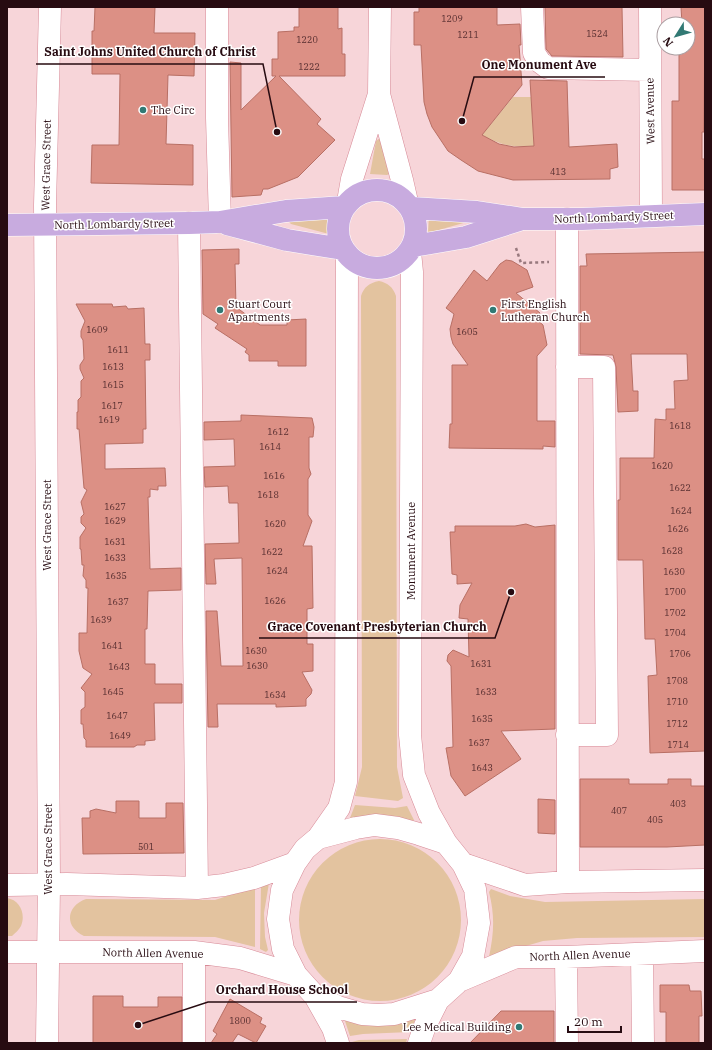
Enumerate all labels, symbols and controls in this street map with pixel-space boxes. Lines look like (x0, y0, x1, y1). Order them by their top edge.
house number: 1209 (441, 13, 463, 24)
north arrow (656, 16, 696, 56)
house number: 1524 (586, 28, 608, 39)
house number: 1211 (457, 29, 479, 40)
house number: 1220 (296, 34, 318, 45)
text: N (660, 34, 676, 50)
callout: Saint Johns United Church of Christ (36, 40, 263, 64)
text: Saint Johns United Church of Christ (44, 44, 256, 59)
callout: One Monument Ave (474, 53, 605, 77)
text: One Monument Ave (481, 57, 597, 72)
house number: 1222 (298, 61, 320, 72)
street label: West Avenue (642, 78, 658, 144)
place label: The Circ (151, 103, 195, 117)
marker: The Circ (138, 105, 148, 115)
street label: West Grace Street (38, 119, 54, 211)
house number: 413 (550, 166, 566, 177)
street label: North Lombardy Street (554, 208, 674, 226)
street label: North Lombardy Street (54, 216, 174, 232)
place label: Stuart Court Apartments (228, 297, 292, 324)
place label: First English Lutheran Church (501, 297, 590, 324)
marker: Stuart Court Apartments (215, 305, 225, 315)
marker: First English Lutheran Church (488, 305, 498, 315)
house number: 1609 (86, 324, 108, 335)
house number: 1605 (456, 326, 478, 337)
house number: 1611 (107, 344, 129, 355)
house number: 1613 (102, 361, 124, 372)
house number: 1615 (102, 379, 124, 390)
house number: 1617 (101, 400, 123, 411)
house number: 1619 (98, 414, 120, 425)
house number: 1618 (669, 420, 691, 431)
house number: 1612 (267, 426, 289, 437)
house number: 1614 (259, 441, 281, 452)
house number: 1620 (651, 460, 673, 471)
house number: 1616 (263, 470, 285, 481)
street label: West Grace Street (40, 479, 54, 571)
house number: 1622 (669, 482, 691, 493)
house number: 1618 (257, 489, 279, 500)
house number: 1627 (104, 501, 126, 512)
street label: Monument Avenue (404, 502, 418, 600)
house number: 1624 (670, 505, 692, 516)
house number: 1629 (104, 515, 126, 526)
house number: 1620 (264, 518, 286, 529)
house number: 1626 (667, 523, 689, 534)
house number: 1631 (104, 536, 126, 547)
house number: 1628 (661, 545, 683, 556)
house number: 1622 (261, 546, 283, 557)
house number: 1633 (104, 552, 126, 563)
house number: 1624 (266, 565, 288, 576)
house number: 1630 (663, 566, 685, 577)
house number: 1635 (105, 570, 127, 581)
house number: 1700 (664, 586, 686, 597)
house number: 1626 (264, 595, 286, 606)
house number: 1637 (107, 596, 129, 607)
house number: 1702 (664, 607, 686, 618)
house number: 1639 (90, 614, 112, 625)
callout: Grace Covenant Presbyterian Church (259, 614, 495, 638)
text: Grace Covenant Presbyterian Church (267, 619, 487, 634)
house number: 1704 (664, 627, 686, 638)
house number: 1641 (101, 640, 123, 651)
house number: 1630 (245, 645, 267, 656)
house number: 1706 (669, 648, 691, 659)
house number: 1631 (470, 658, 492, 669)
house number: 1630 (246, 660, 268, 671)
house number: 1643 (108, 661, 130, 672)
house number: 1708 (666, 675, 688, 686)
house number: 1645 (102, 686, 124, 697)
house number: 1633 (475, 686, 497, 697)
house number: 1634 (264, 689, 286, 700)
house number: 1710 (666, 696, 688, 707)
house number: 1647 (106, 710, 128, 721)
house number: 1635 (471, 713, 493, 724)
house number: 1712 (666, 718, 688, 729)
house number: 1649 (109, 730, 131, 741)
house number: 1637 (468, 737, 490, 748)
house number: 1714 (667, 739, 689, 750)
house number: 1643 (471, 762, 493, 773)
house number: 403 (670, 798, 686, 809)
street label: West Grace Street (41, 803, 55, 895)
house number: 407 (611, 805, 627, 816)
house number: 405 (647, 814, 663, 825)
house number: 501 (138, 841, 154, 852)
street label: North Allen Avenue (102, 945, 204, 961)
street label: North Allen Avenue (529, 946, 631, 964)
callout: Orchard House School (208, 978, 357, 1002)
text: Orchard House School (216, 982, 348, 997)
scale bar (568, 1008, 621, 1034)
text: 20 m (574, 1014, 603, 1029)
house number: 1800 (229, 1015, 251, 1026)
place label: Lee Medical Building (403, 1020, 511, 1034)
marker: Lee Medical Building (514, 1022, 524, 1032)

